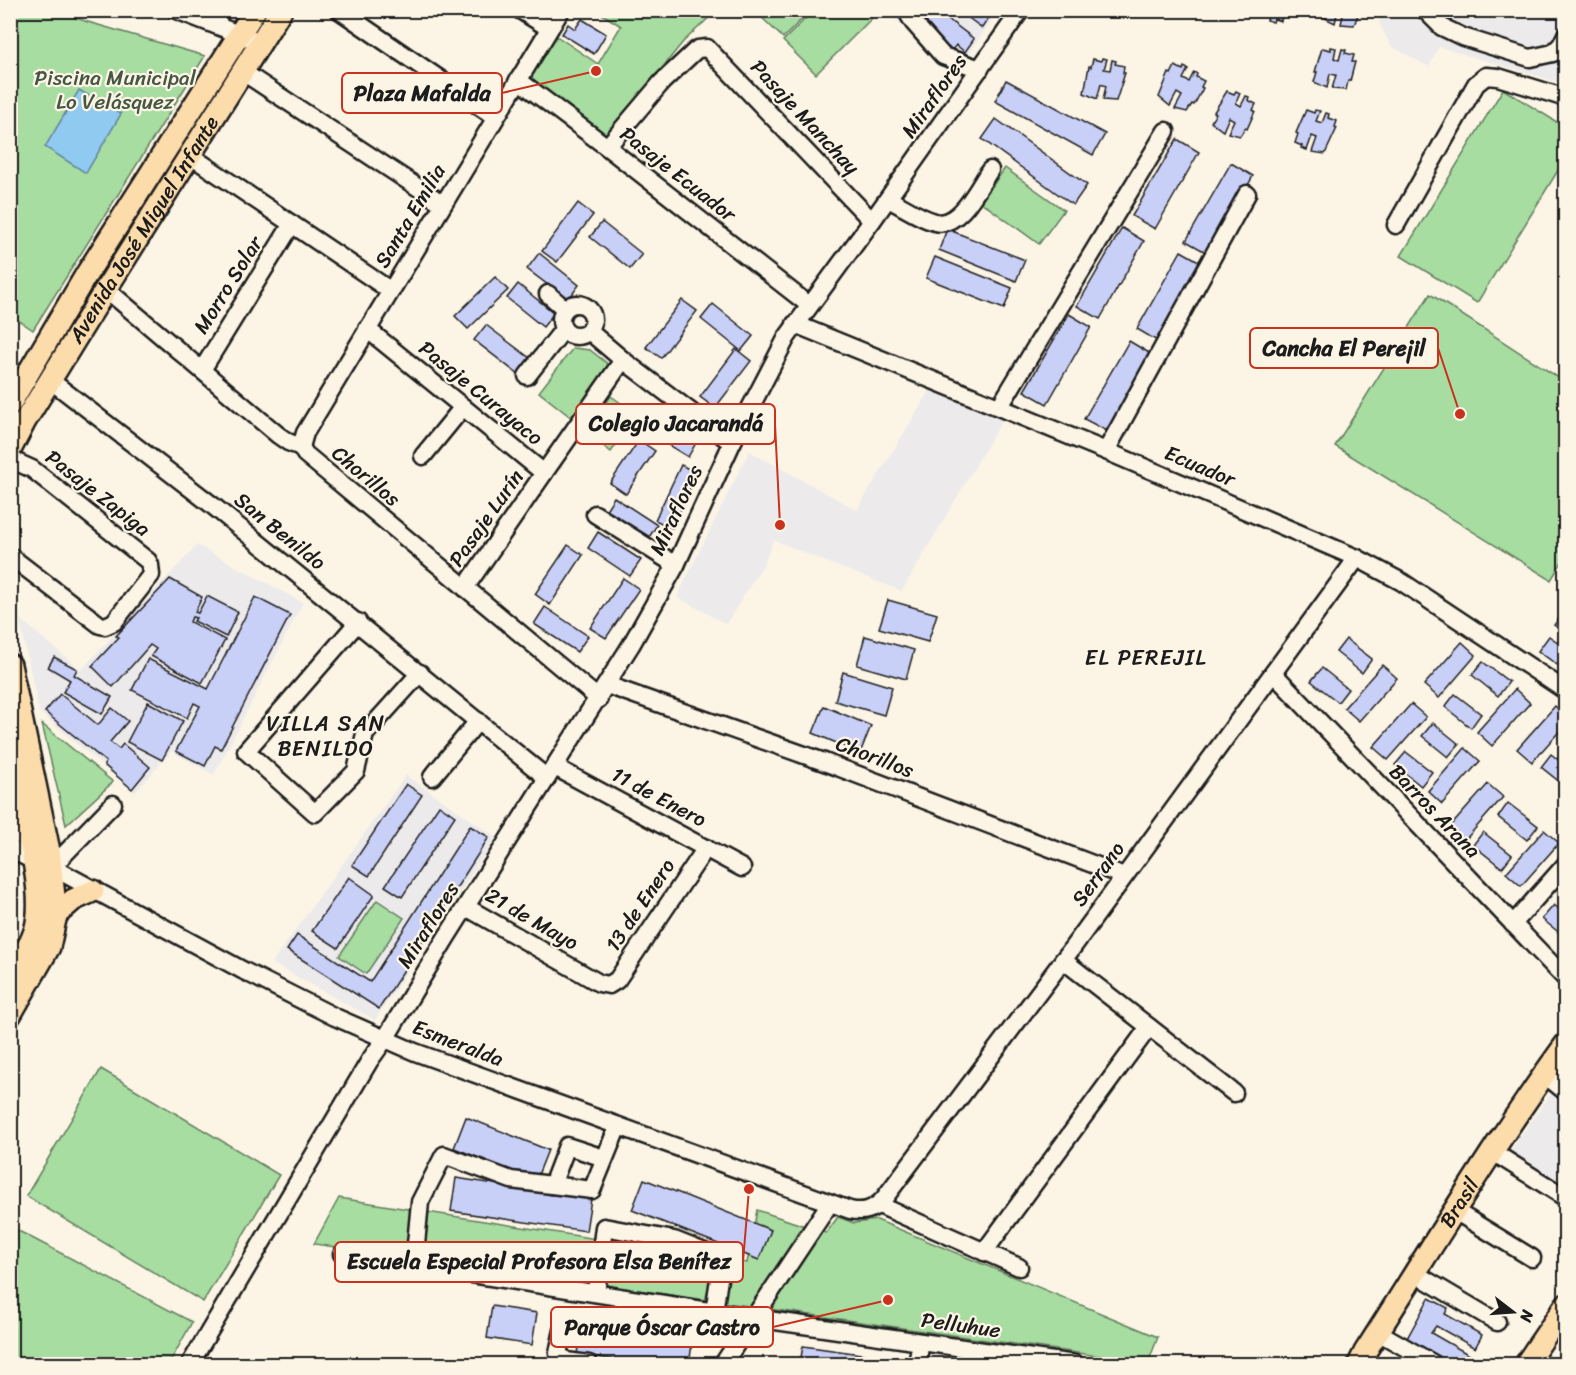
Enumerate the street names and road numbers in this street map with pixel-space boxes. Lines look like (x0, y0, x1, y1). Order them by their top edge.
street label: Miraflores (891, 45, 977, 146)
street label: Pasaje Manchay (741, 50, 869, 184)
street label: Avenida José Miguel Infante (57, 108, 229, 352)
street label: Pasaje Ecuador (611, 116, 746, 233)
street label: Santa Emilia (364, 156, 456, 276)
street label: Morro Solar (183, 227, 274, 342)
street label: Pasaje Curayaco (410, 330, 552, 456)
street label: Ecuador (1159, 434, 1243, 498)
street label: Chorillos (323, 435, 410, 517)
street label: Pasaje Zapiga (37, 439, 160, 547)
street label: Miraflores (638, 458, 714, 562)
street label: Pasaje Lurín (438, 461, 534, 575)
street label: San Benildo (225, 482, 335, 580)
street label: Chorillos (830, 725, 920, 789)
street label: Barros Arana (1379, 754, 1491, 868)
street label: 11 de Enero (604, 756, 714, 838)
street label: Serrano (1061, 833, 1135, 915)
street label: 13 de Enero (595, 850, 685, 960)
street label: Miraflores (386, 874, 470, 976)
street label: 21 de Mayo (478, 877, 586, 961)
street label: Esmeralda (407, 1008, 510, 1078)
street label: Brasil (1429, 1169, 1490, 1236)
street label: Pelluhue (919, 1301, 1003, 1349)

